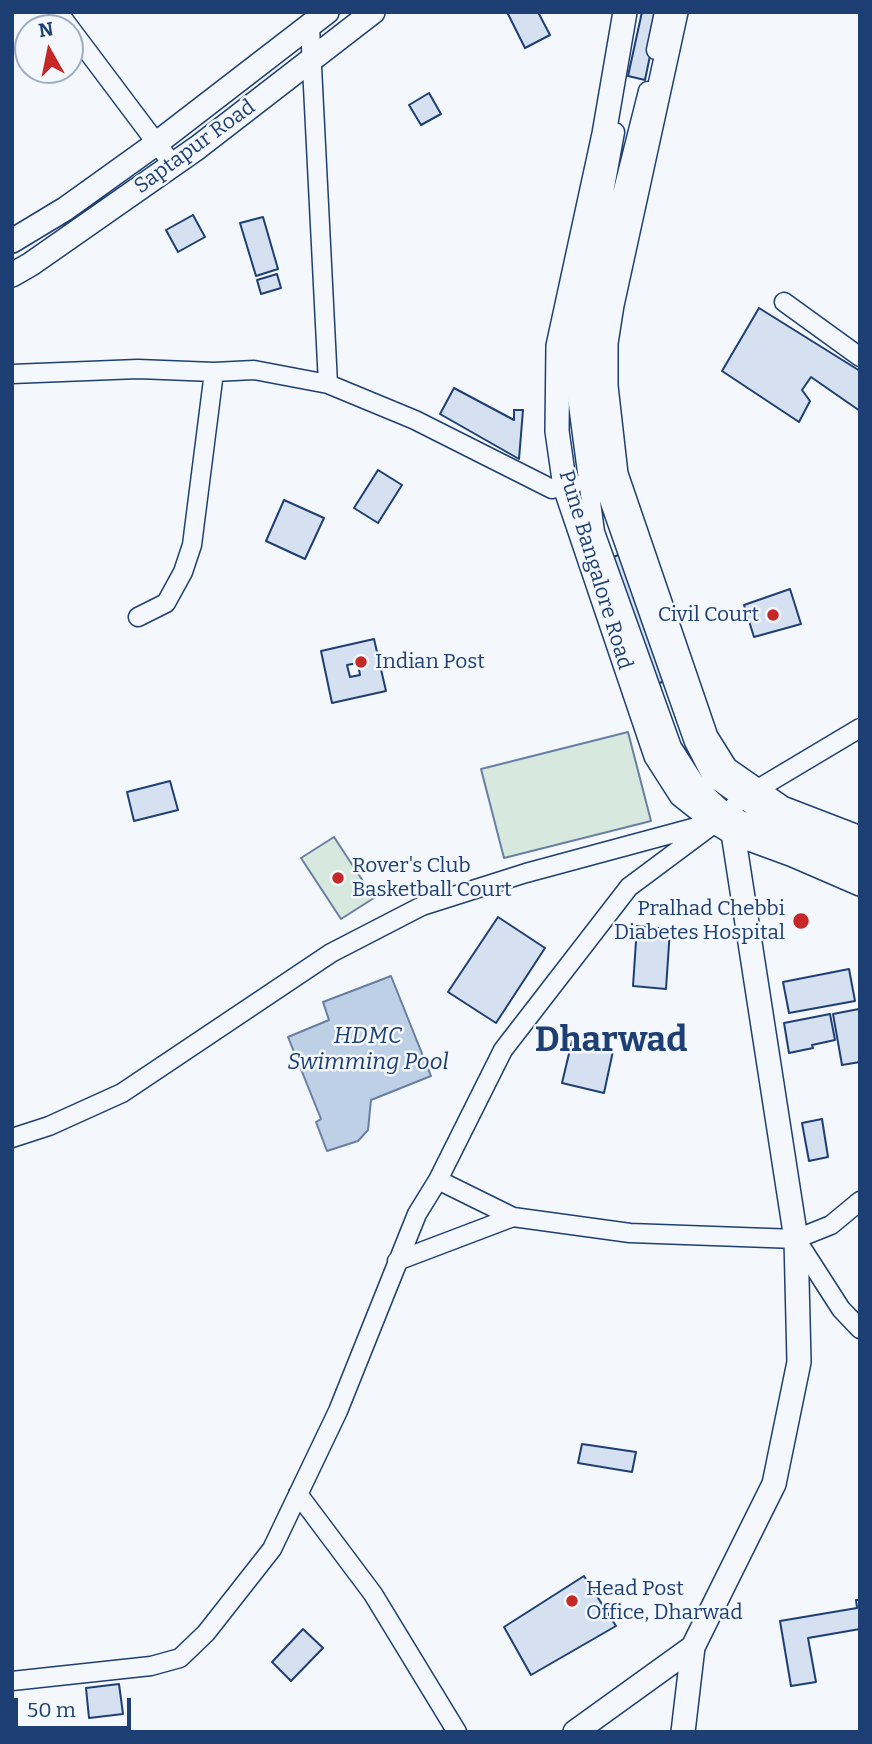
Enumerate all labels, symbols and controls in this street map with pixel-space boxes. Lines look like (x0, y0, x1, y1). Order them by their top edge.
north arrow (14, 14, 84, 84)
text: N (37, 17, 55, 42)
street label: Saptapur Road (130, 95, 260, 199)
street label: Pune Bangalore Road (553, 467, 637, 673)
place label: Civil Court (658, 602, 759, 628)
marker: Civil Court (765, 607, 781, 623)
place label: Indian Post (375, 649, 485, 675)
marker: Indian Post (353, 654, 369, 670)
place label: Rover's Club Basketball Court (352, 853, 512, 903)
marker: Rover's Club Basketball Court (330, 870, 346, 886)
place label: Pralhad Chebbi Diabetes Hospital (614, 896, 785, 946)
marker: Pralhad Chebbi Diabetes Hospital (791, 911, 811, 931)
district label: Dharwad (535, 1020, 687, 1062)
water label: HDMC Swimming Pool (287, 1023, 449, 1077)
place label: Head Post Office, Dharwad (586, 1576, 743, 1626)
marker: Head Post Office, Dharwad (564, 1593, 580, 1609)
scale bar (18, 1684, 135, 1728)
text: 50 m (27, 1697, 76, 1723)

